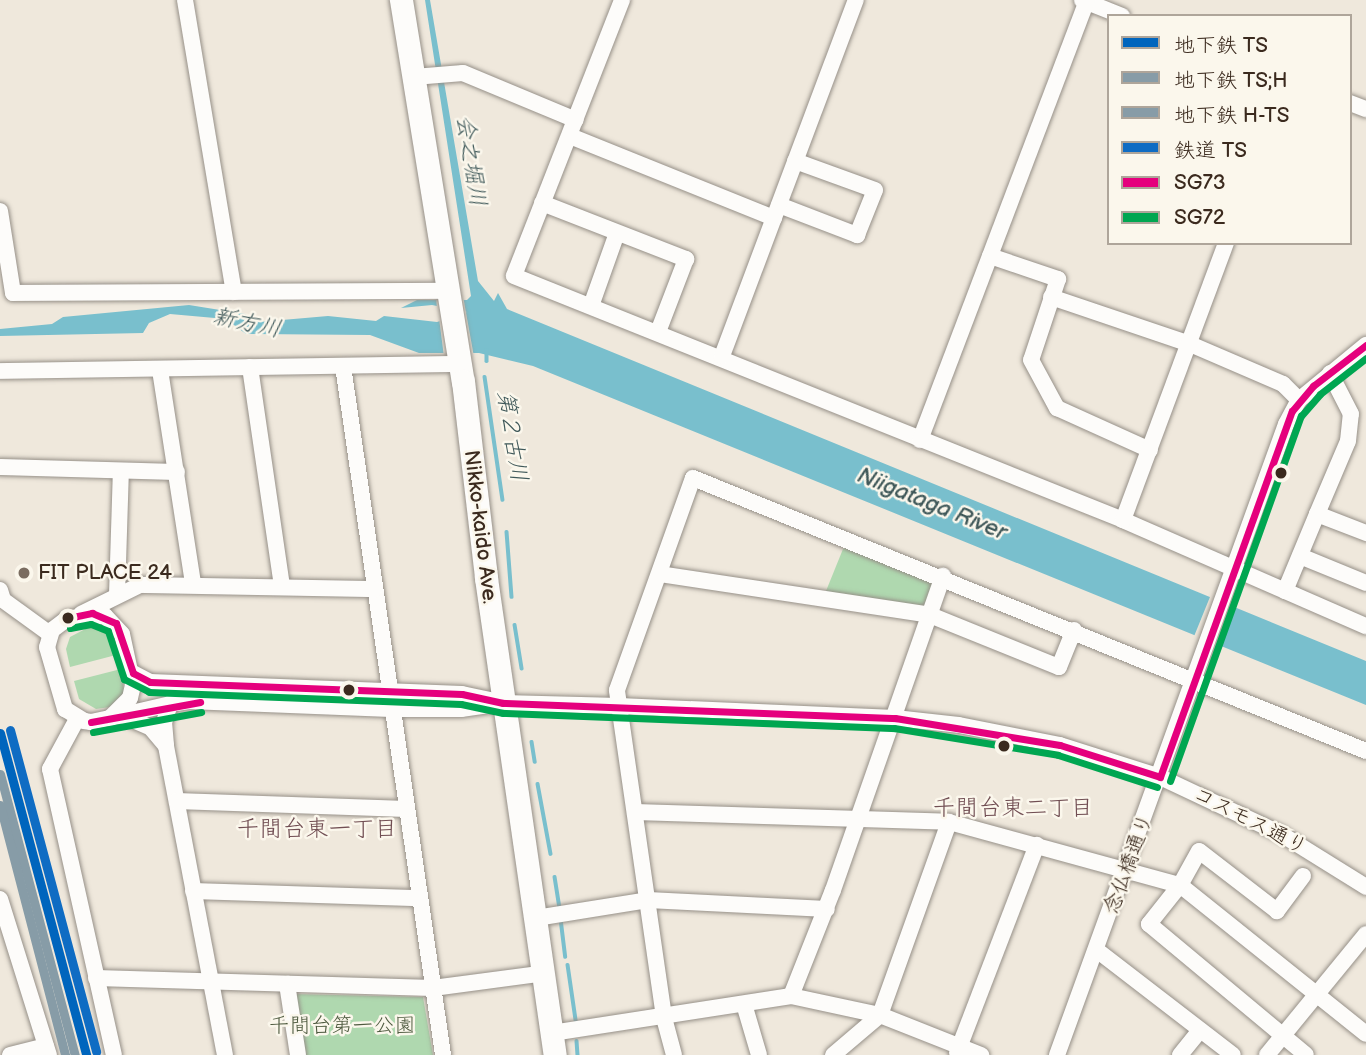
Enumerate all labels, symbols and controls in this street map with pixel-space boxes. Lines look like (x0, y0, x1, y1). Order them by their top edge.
legend (1107, 14, 1352, 245)
text: 地下鉄 TS (1174, 33, 1268, 58)
text: 地下鉄 TS;H (1174, 68, 1288, 93)
text: 地下鉄 H-TS (1174, 103, 1289, 128)
water label: 会之堀川 (450, 113, 492, 209)
text: 鉄道 TS (1174, 138, 1247, 163)
text: SG73 (1174, 170, 1226, 195)
text: SG72 (1174, 205, 1225, 230)
water label: 新方川 (210, 302, 284, 344)
water label: 第２古川 (491, 388, 533, 484)
street label: Nikko-kaido Ave. (458, 449, 502, 605)
water label: Niigataga River (853, 462, 1011, 546)
unlabelled marker (1274, 466, 1288, 480)
place label: FIT PLACE 24 (38, 560, 172, 586)
marker: FIT PLACE 24 (16, 565, 32, 581)
unlabelled marker (61, 611, 75, 625)
unlabelled marker (342, 683, 356, 697)
unlabelled marker (997, 739, 1011, 753)
street label: コスモス通り (1188, 781, 1312, 861)
district label: 千間台東二丁目 (933, 794, 1093, 822)
street label: 念仏橋通り (1099, 810, 1159, 918)
district label: 千間台東一丁目 (237, 815, 397, 843)
park label: 千間台第一公園 (269, 1013, 415, 1039)

